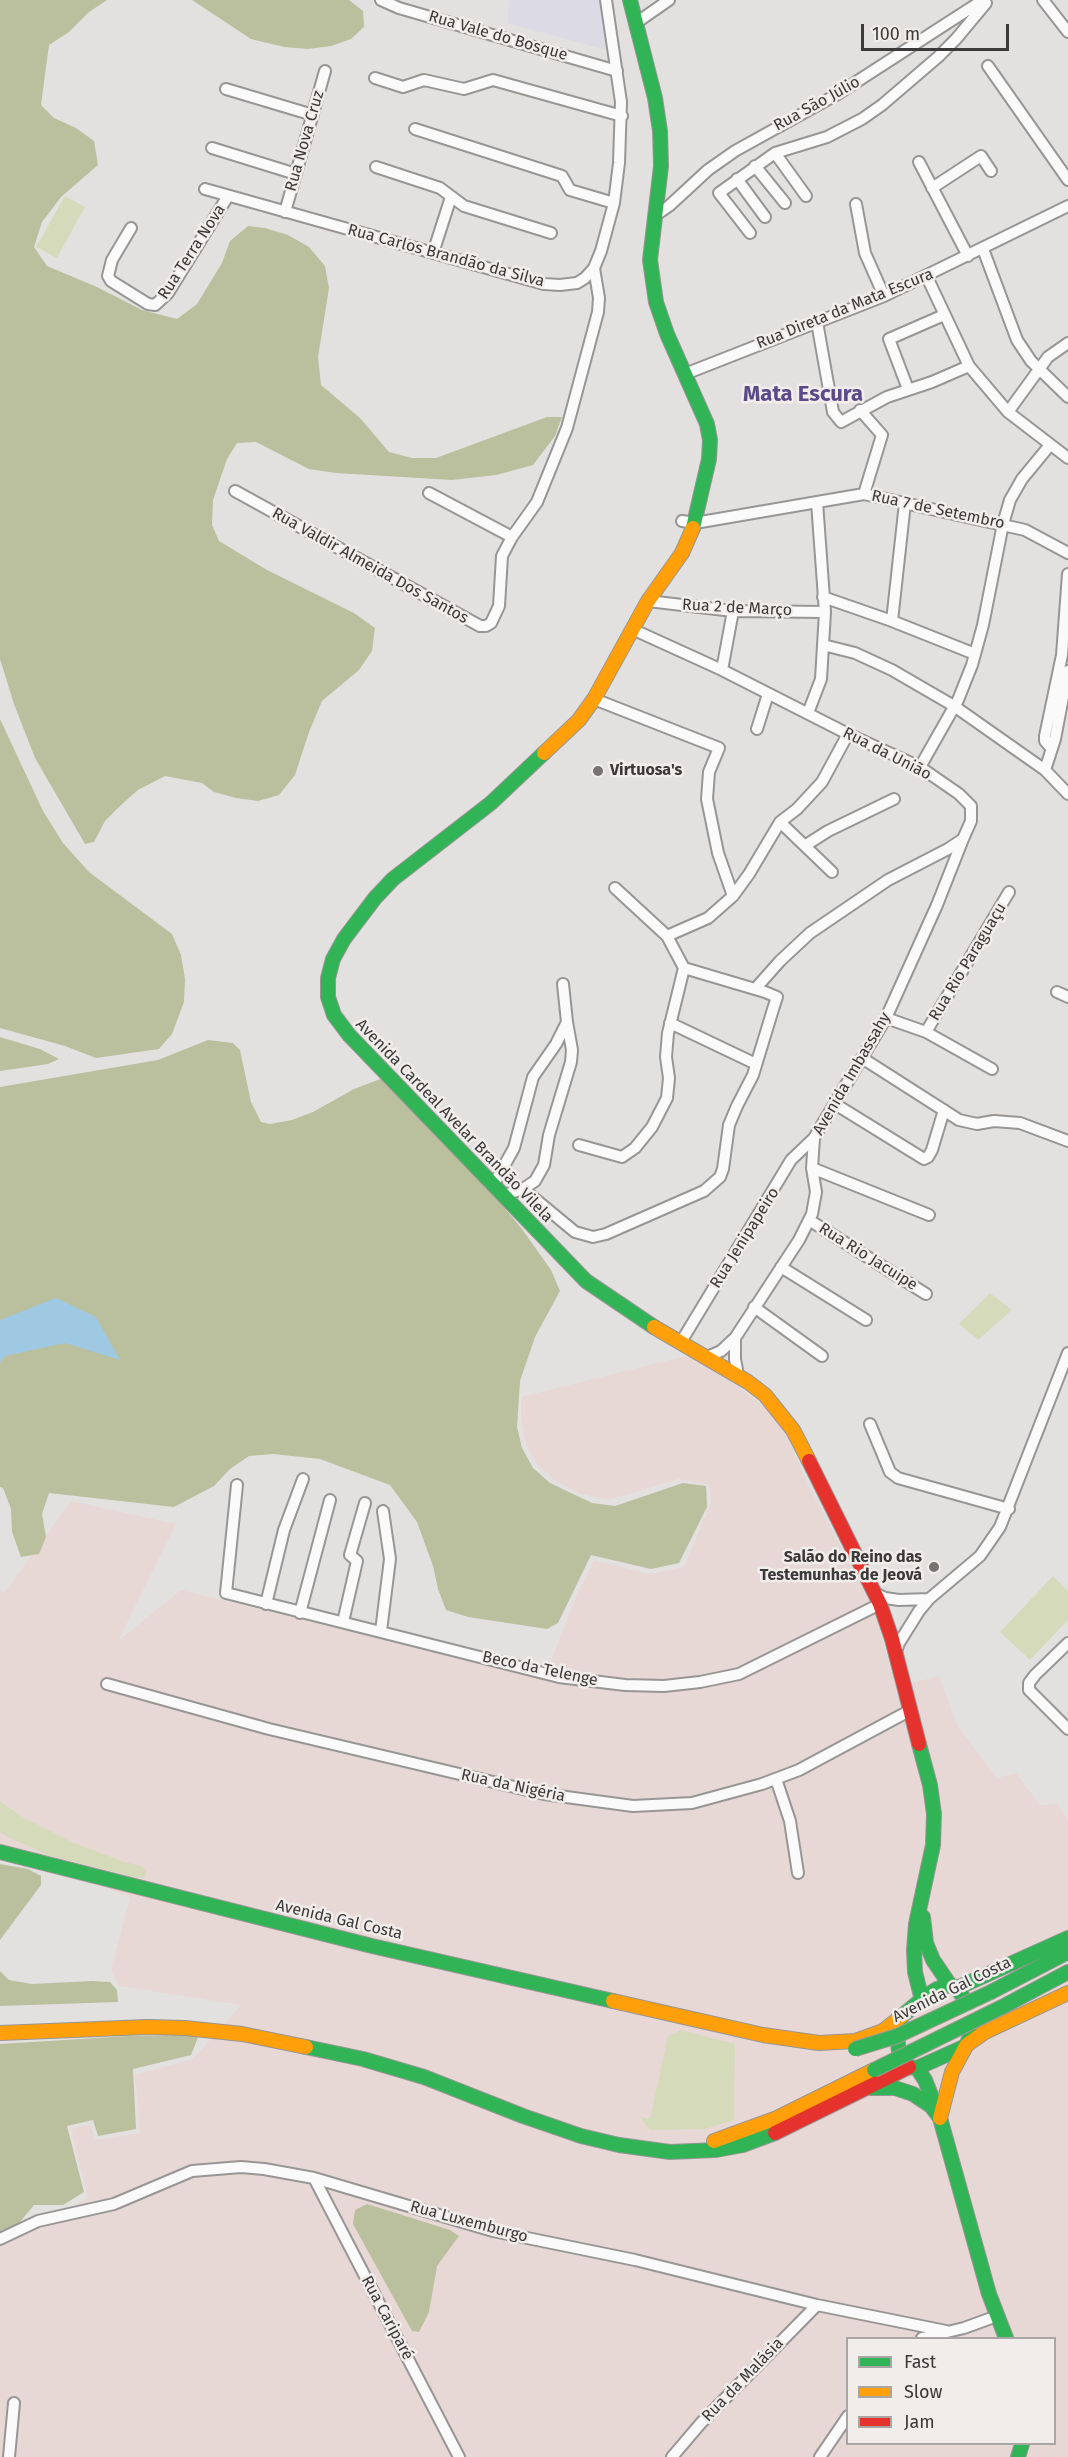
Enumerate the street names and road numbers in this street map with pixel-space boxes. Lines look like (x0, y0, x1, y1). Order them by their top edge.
street label: Rua Vale do Bosque (426, 7, 570, 65)
street label: Rua São Júlio (771, 72, 863, 136)
street label: Rua Nova Cruz (281, 88, 329, 194)
street label: Rua Terra Nova (154, 201, 230, 303)
street label: Rua Carlos Brandão da Silva (345, 220, 547, 292)
street label: Rua Direta da Mata Escura (754, 265, 936, 353)
street label: Rua 7 de Setembro (870, 486, 1006, 534)
street label: Rua Valdir Almeida Dos Santos (268, 504, 472, 628)
street label: Rua 2 de Março (682, 596, 792, 620)
street label: Rua da União (839, 723, 935, 785)
street label: Rua Rio Paraguaçu (925, 900, 1011, 1024)
street label: Avenida Imbassahy (809, 1009, 895, 1139)
street label: Avenida Cardeal Avelar Brandão Vilela (351, 1015, 557, 1227)
street label: Rua Jenipapeiro (706, 1184, 784, 1292)
street label: Rua Rio Jacuipe (815, 1219, 921, 1295)
street label: Beco da Telenge (481, 1647, 599, 1691)
street label: Rua da Nigéria (459, 1766, 567, 1806)
street label: Avenida Gal Costa (274, 1896, 404, 1944)
street label: Avenida Gal Costa (890, 1953, 1014, 2027)
street label: Rua Luxemburgo (408, 2197, 530, 2247)
street label: Rua Cariparé (357, 2273, 417, 2363)
street label: Rua da Malásia (698, 2334, 788, 2426)

